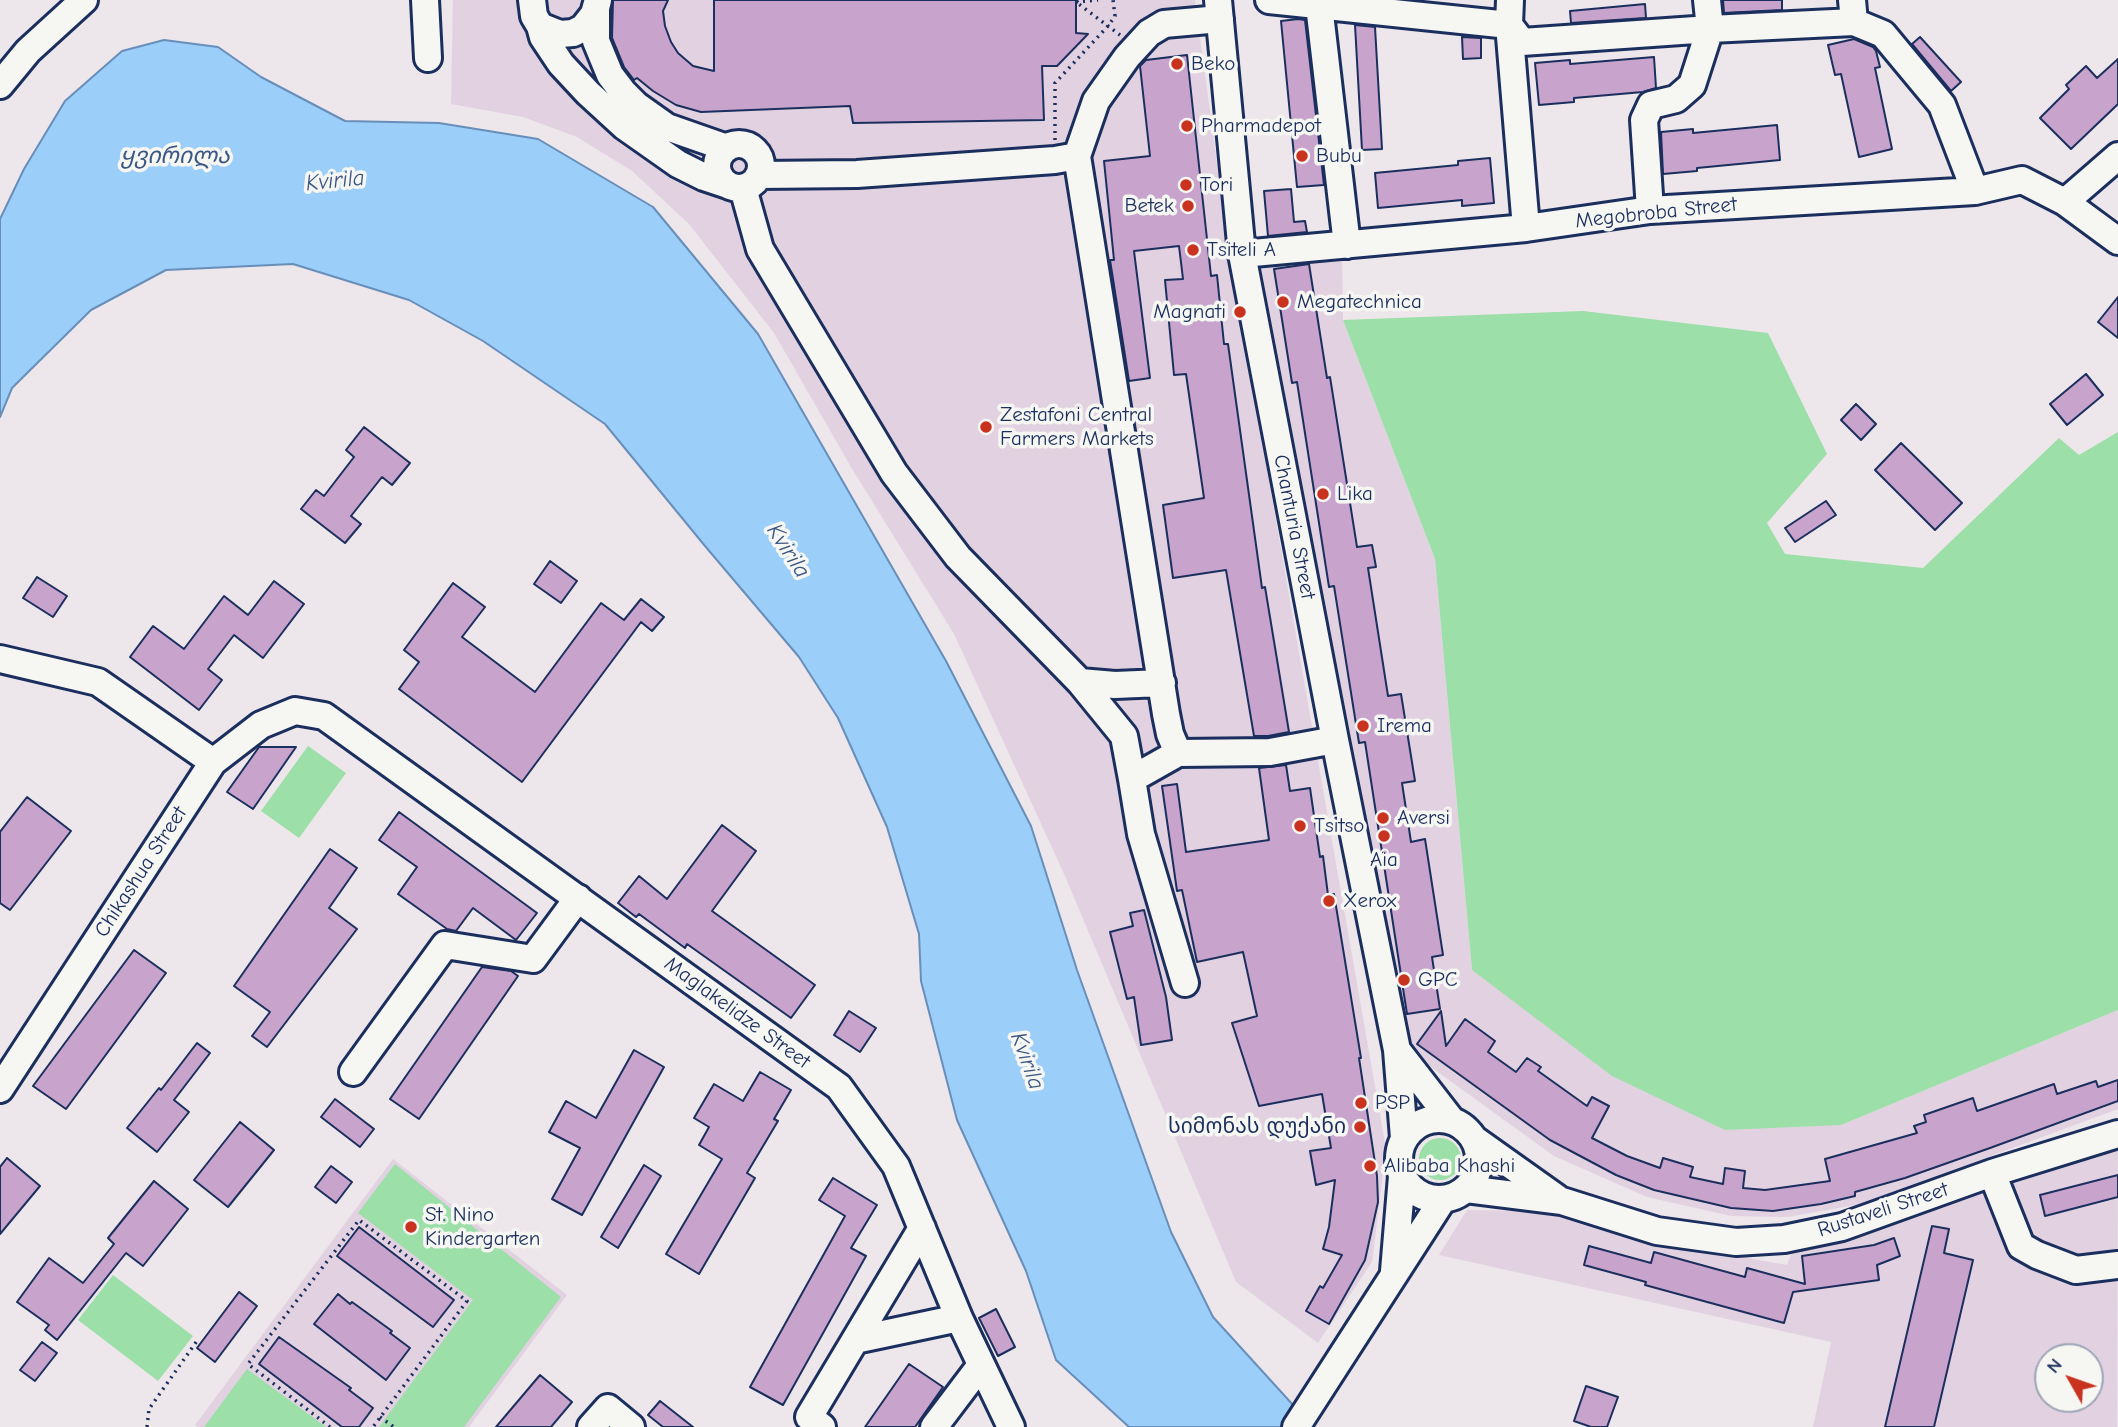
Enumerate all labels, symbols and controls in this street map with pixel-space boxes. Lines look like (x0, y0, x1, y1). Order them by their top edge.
place label: Beko (1191, 51, 1235, 77)
marker: Beko (1169, 56, 1185, 72)
place label: Pharmadepot (1201, 113, 1321, 139)
marker: Pharmadepot (1179, 118, 1195, 134)
water label: ყვირილა (120, 142, 230, 170)
place label: Bubu (1316, 143, 1362, 169)
marker: Bubu (1294, 148, 1310, 164)
water label: Kvirila (304, 164, 366, 198)
place label: Tori (1200, 172, 1233, 198)
marker: Tori (1178, 177, 1194, 193)
street label: Megobroba Street (1574, 192, 1738, 234)
place label: Betek (1124, 193, 1174, 219)
marker: Betek (1180, 198, 1196, 214)
place label: Tsiteli A (1207, 237, 1276, 263)
marker: Tsiteli A (1185, 242, 1201, 258)
place label: Megatechnica (1297, 289, 1422, 315)
marker: Megatechnica (1275, 294, 1291, 310)
place label: Magnati (1153, 299, 1226, 325)
marker: Magnati (1232, 304, 1248, 320)
place label: Zestafoni Central Farmers Markets (1000, 402, 1154, 452)
marker: Zestafoni Central Farmers Markets (978, 419, 994, 435)
street label: Chanturia Street (1268, 453, 1320, 601)
place label: Lika (1337, 481, 1373, 507)
marker: Lika (1315, 486, 1331, 502)
water label: Kvirila (760, 519, 816, 583)
place label: Irema (1377, 713, 1432, 739)
marker: Irema (1355, 718, 1371, 734)
street label: Chikashua Street (89, 802, 193, 942)
place label: Aversi (1397, 805, 1450, 831)
marker: Aversi (1375, 810, 1391, 826)
place label: Tsitso (1314, 813, 1364, 839)
marker: Tsitso (1292, 818, 1308, 834)
marker: Aia (1376, 828, 1392, 844)
place label: Aia (1370, 847, 1398, 873)
place label: Xerox (1343, 888, 1396, 914)
marker: Xerox (1321, 893, 1337, 909)
street label: Maglakelidze Street (659, 952, 815, 1074)
place label: GPC (1418, 967, 1458, 993)
marker: GPC (1396, 972, 1412, 988)
water label: Kvirila (1004, 1029, 1050, 1093)
place label: PSP (1375, 1090, 1410, 1116)
marker: PSP (1353, 1095, 1369, 1111)
place label: სიმონას დუქანი (1168, 1114, 1346, 1140)
marker: სიმონას დუქანი (1352, 1119, 1368, 1135)
place label: Alibaba Khashi (1384, 1153, 1515, 1179)
marker: Alibaba Khashi (1362, 1158, 1378, 1174)
street label: Rustaveli Street (1814, 1177, 1952, 1243)
place label: St. Nino Kindergarten (425, 1202, 540, 1252)
marker: St. Nino Kindergarten (403, 1219, 419, 1235)
north arrow (2034, 1343, 2104, 1413)
text: N (2042, 1354, 2067, 1378)

